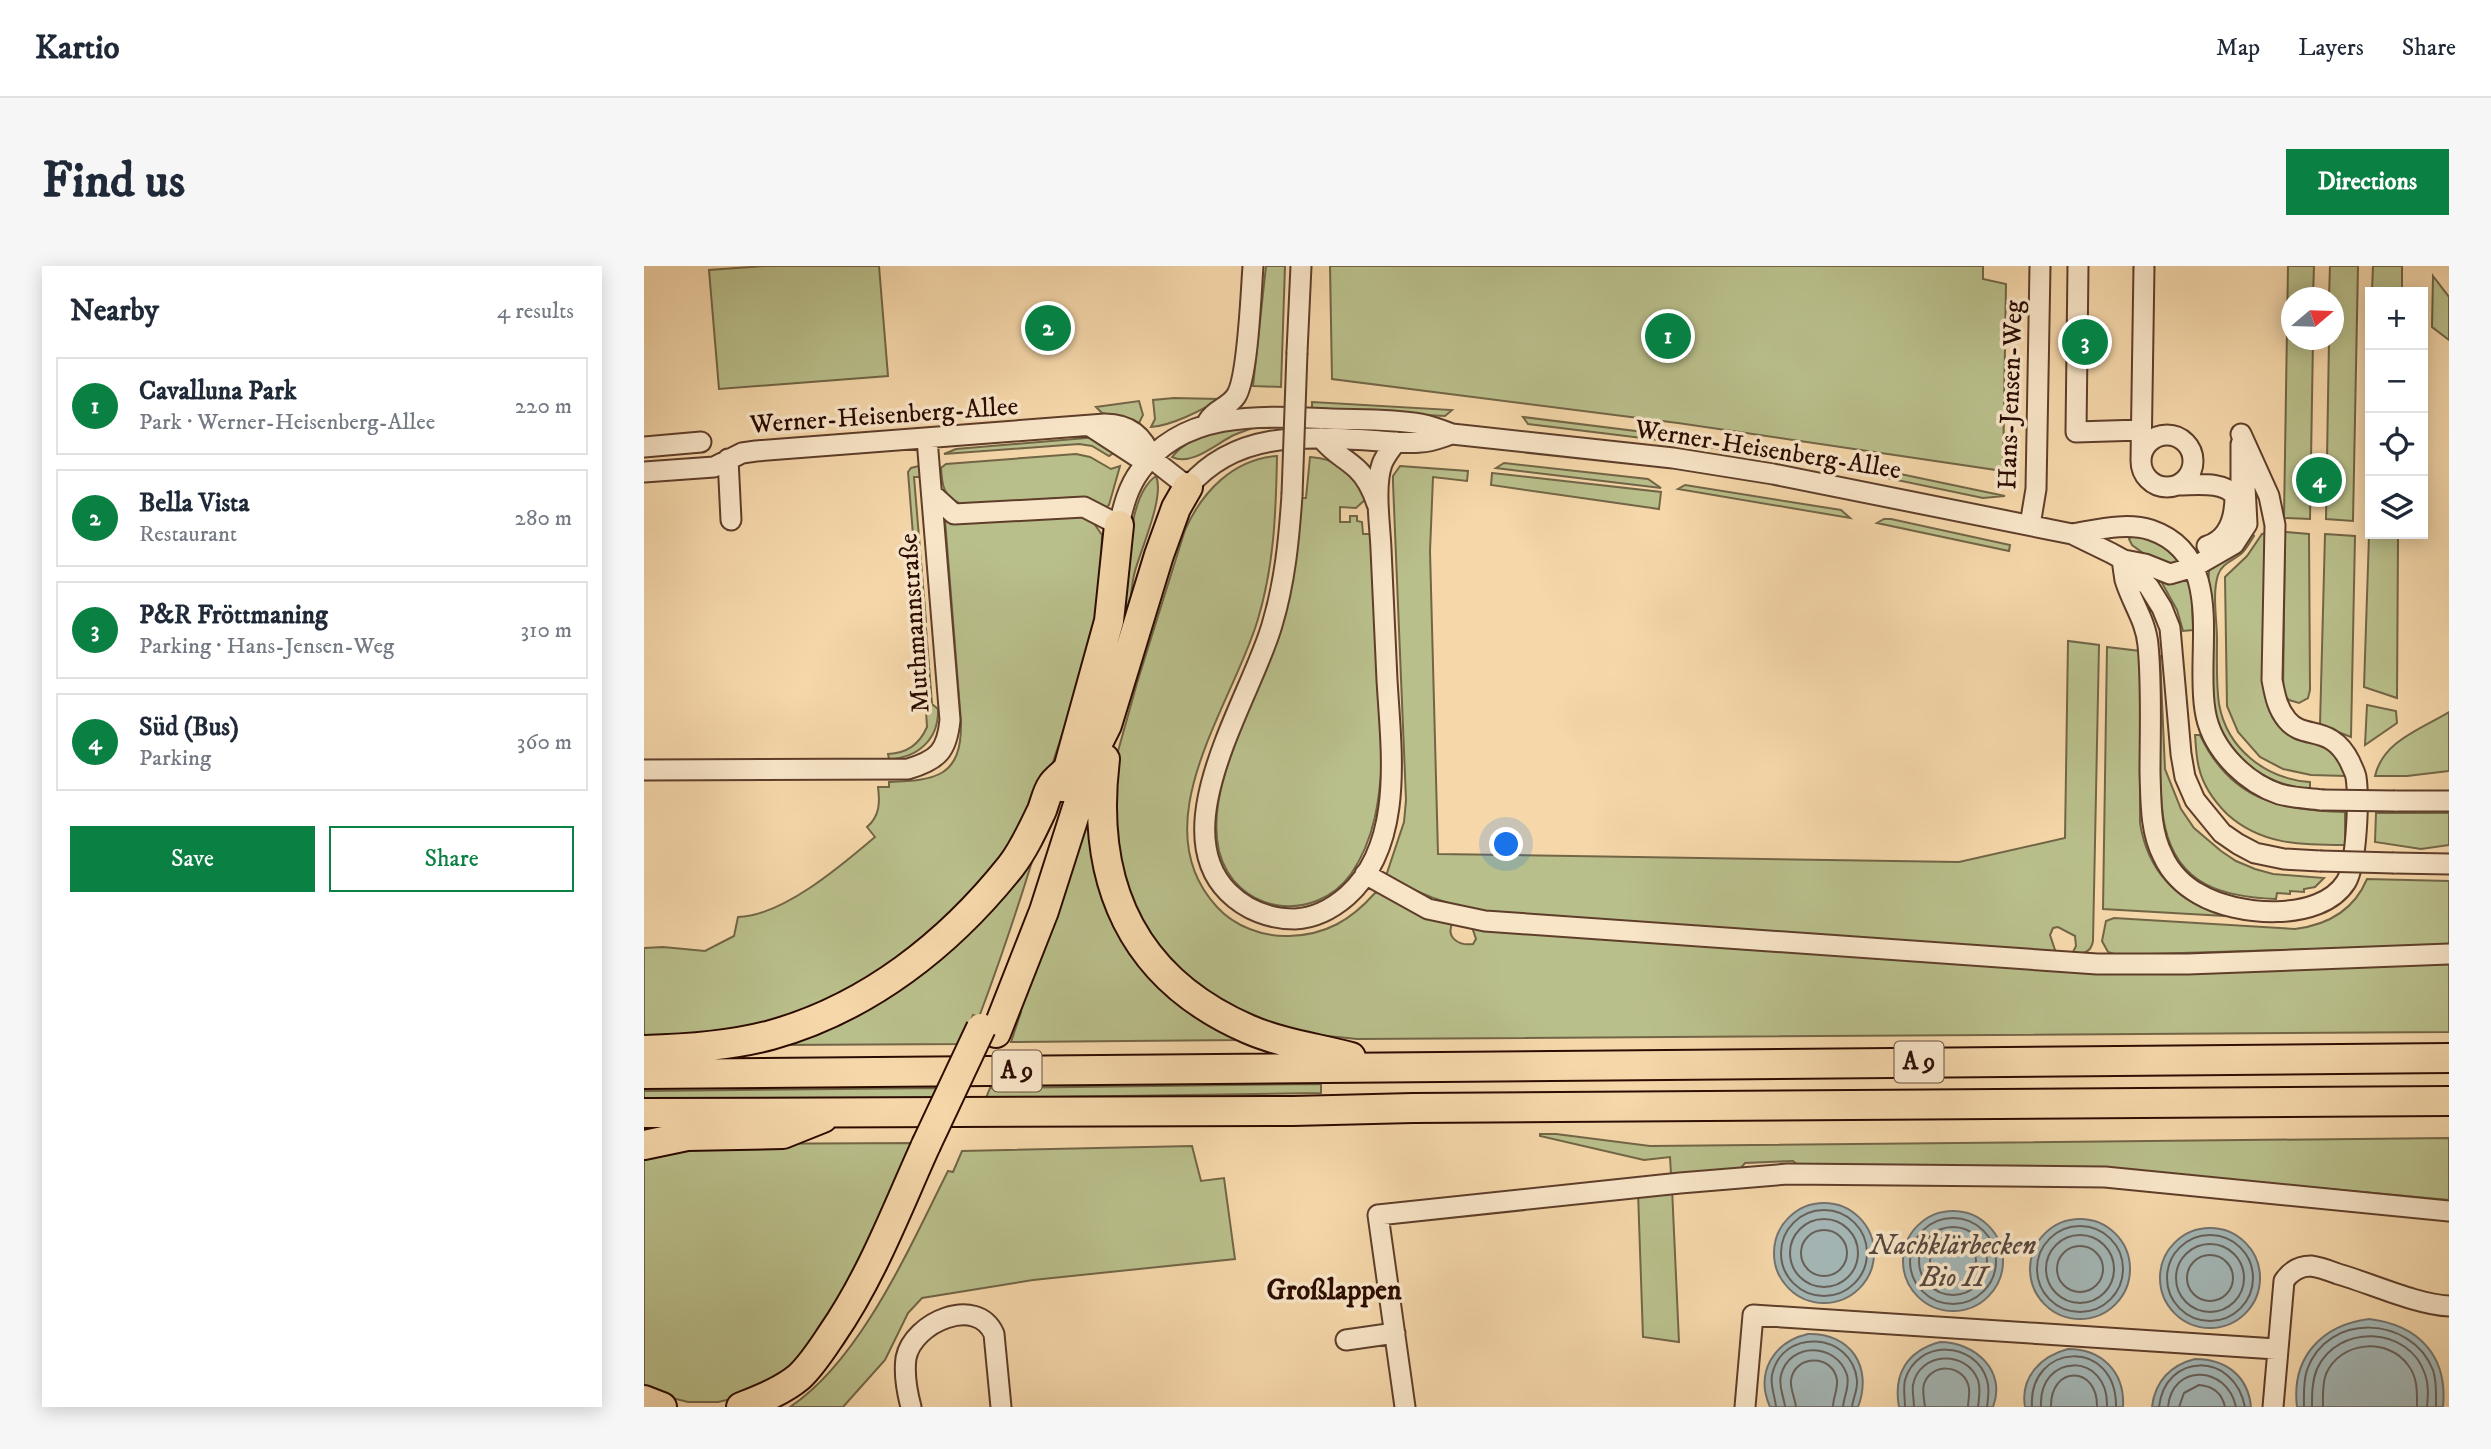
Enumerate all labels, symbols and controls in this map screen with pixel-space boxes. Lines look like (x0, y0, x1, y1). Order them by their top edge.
text: Kartio (35, 28, 120, 69)
text: Map (2216, 33, 2260, 63)
text: Layers (2298, 33, 2364, 63)
text: Share (2402, 33, 2456, 63)
button: Directions (2286, 149, 2449, 215)
text: Find us (42, 151, 185, 213)
north arrow (2281, 287, 2344, 350)
map controls (2365, 287, 2428, 539)
button: + (2365, 287, 2428, 350)
text: Nearby (70, 293, 159, 330)
text: 4 results (497, 297, 574, 326)
street label: Hans-Jensen-Weg (1991, 299, 2031, 490)
pin: 2 (1025, 302, 1071, 354)
pin: 1 (1645, 310, 1691, 362)
pin: 3 (2062, 316, 2108, 368)
button: − (2365, 350, 2428, 413)
text: Cavalluna Park (139, 375, 297, 408)
street label: Werner-Heisenberg-Allee (748, 390, 1019, 442)
text: 1 (91, 392, 99, 421)
text: 220 m (515, 392, 572, 421)
text: Park · Werner-Heisenberg-Allee (139, 408, 435, 437)
street label: Werner-Heisenberg-Allee (1632, 413, 1903, 487)
button: locate (2365, 413, 2428, 476)
pin: 4 (2296, 454, 2342, 506)
button: layers (2365, 476, 2428, 539)
text: Bella Vista (139, 487, 249, 520)
text: 2 (89, 504, 101, 533)
text: 280 m (515, 504, 572, 533)
text: Restaurant (139, 520, 237, 549)
street label: Muthmannstraße (892, 532, 938, 714)
text: P&R Fröttmaning (139, 599, 328, 632)
text: 3 (91, 616, 99, 645)
text: 310 m (520, 616, 572, 645)
text: Parking · Hans-Jensen-Weg (139, 632, 394, 661)
text: Süd (Bus) (139, 711, 239, 744)
text: 4 (88, 728, 102, 757)
text: 360 m (517, 728, 572, 757)
text: Parking (139, 744, 211, 773)
button: Save (70, 826, 315, 892)
button: Share (329, 826, 574, 892)
your location (1489, 827, 1523, 861)
road number: A 9 (1894, 1042, 1944, 1082)
road number: A 9 (992, 1050, 1042, 1092)
water label: Nachklärbecken Bio II (1868, 1228, 2036, 1295)
district label: Großlappen (1266, 1273, 1402, 1308)

